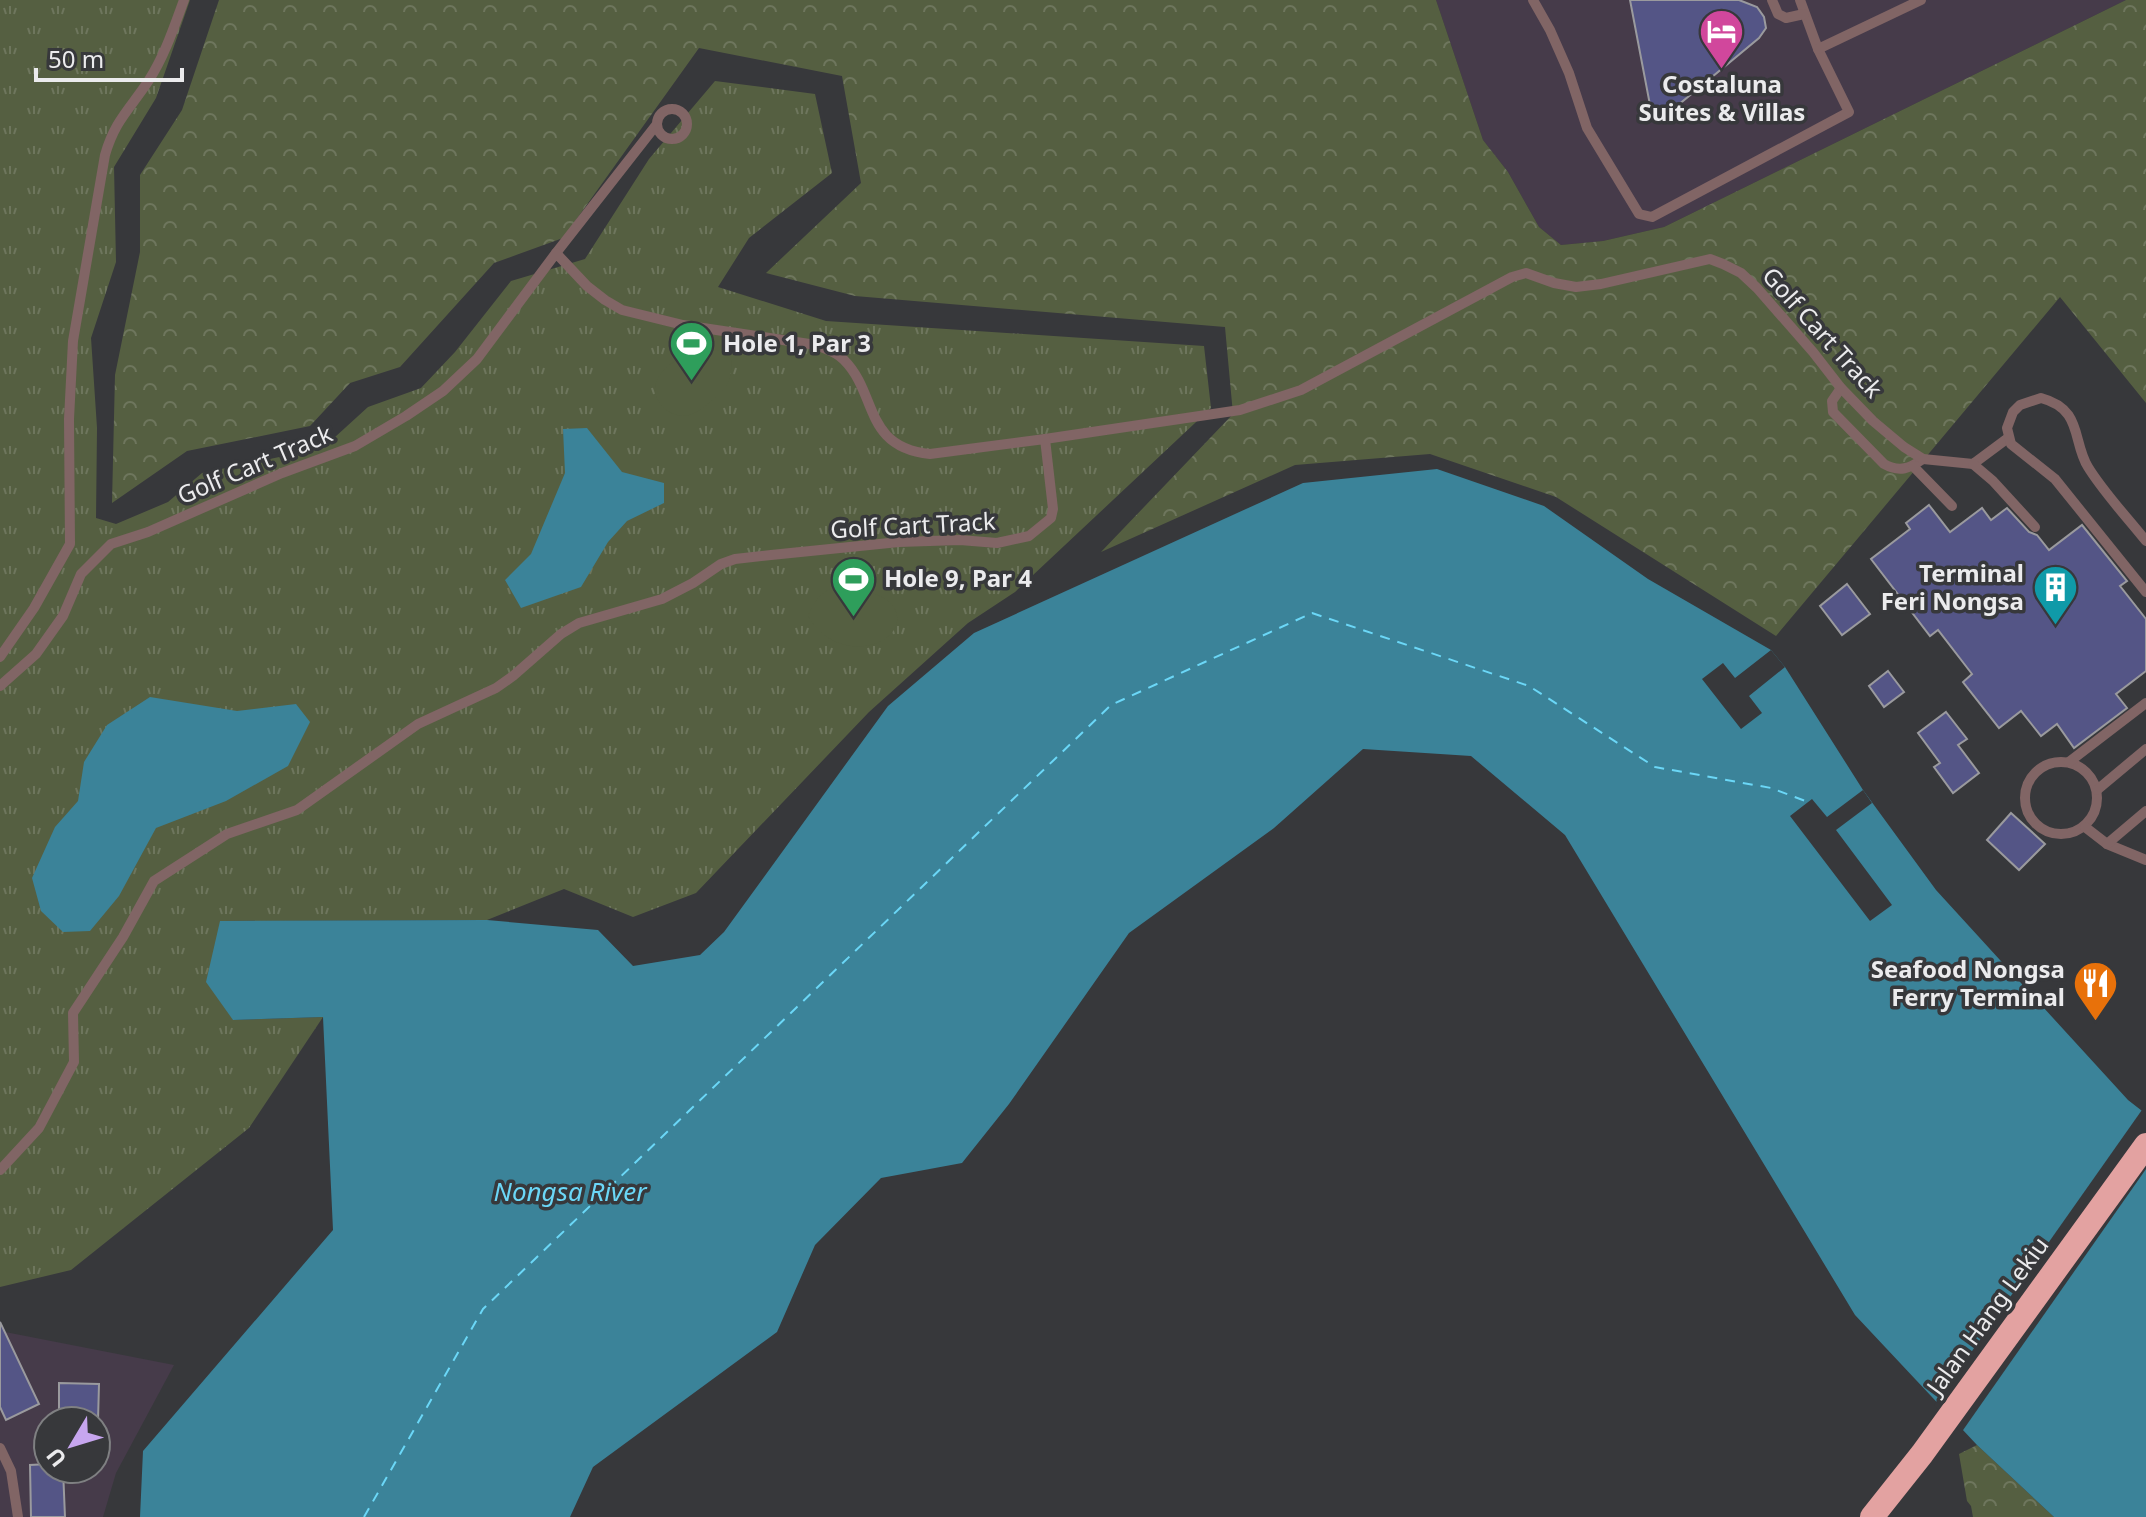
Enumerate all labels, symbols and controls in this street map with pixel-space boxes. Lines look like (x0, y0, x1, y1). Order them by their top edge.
hotel icon: Costaluna Suites & Villas (1698, 7, 1746, 70)
scale bar (36, 32, 182, 82)
text: 50 m (48, 42, 104, 75)
place label: Costaluna Suites & Villas (1639, 67, 1805, 128)
street label: Golf Cart Track (1755, 259, 1891, 405)
sports icon: Hole 1, Par 3 (668, 320, 716, 383)
place label: Hole 1, Par 3 (723, 326, 871, 359)
street label: Golf Cart Track (172, 416, 337, 511)
street label: Golf Cart Track (829, 504, 997, 545)
sports icon: Hole 9, Par 4 (829, 555, 877, 618)
place label: Terminal Feri Nongsa (1881, 556, 2024, 617)
place label: Hole 9, Par 4 (884, 561, 1032, 594)
building icon: Terminal Feri Nongsa (2031, 564, 2079, 627)
place label: Seafood Nongsa Ferry Terminal (1871, 952, 2065, 1013)
restaurant icon: Seafood Nongsa Ferry Terminal (2072, 960, 2120, 1023)
water label: Nongsa River (494, 1173, 648, 1209)
street label: Jalan Hang Lekiu (1917, 1229, 2055, 1402)
north arrow (32, 1405, 112, 1485)
text: U (39, 1442, 72, 1474)

